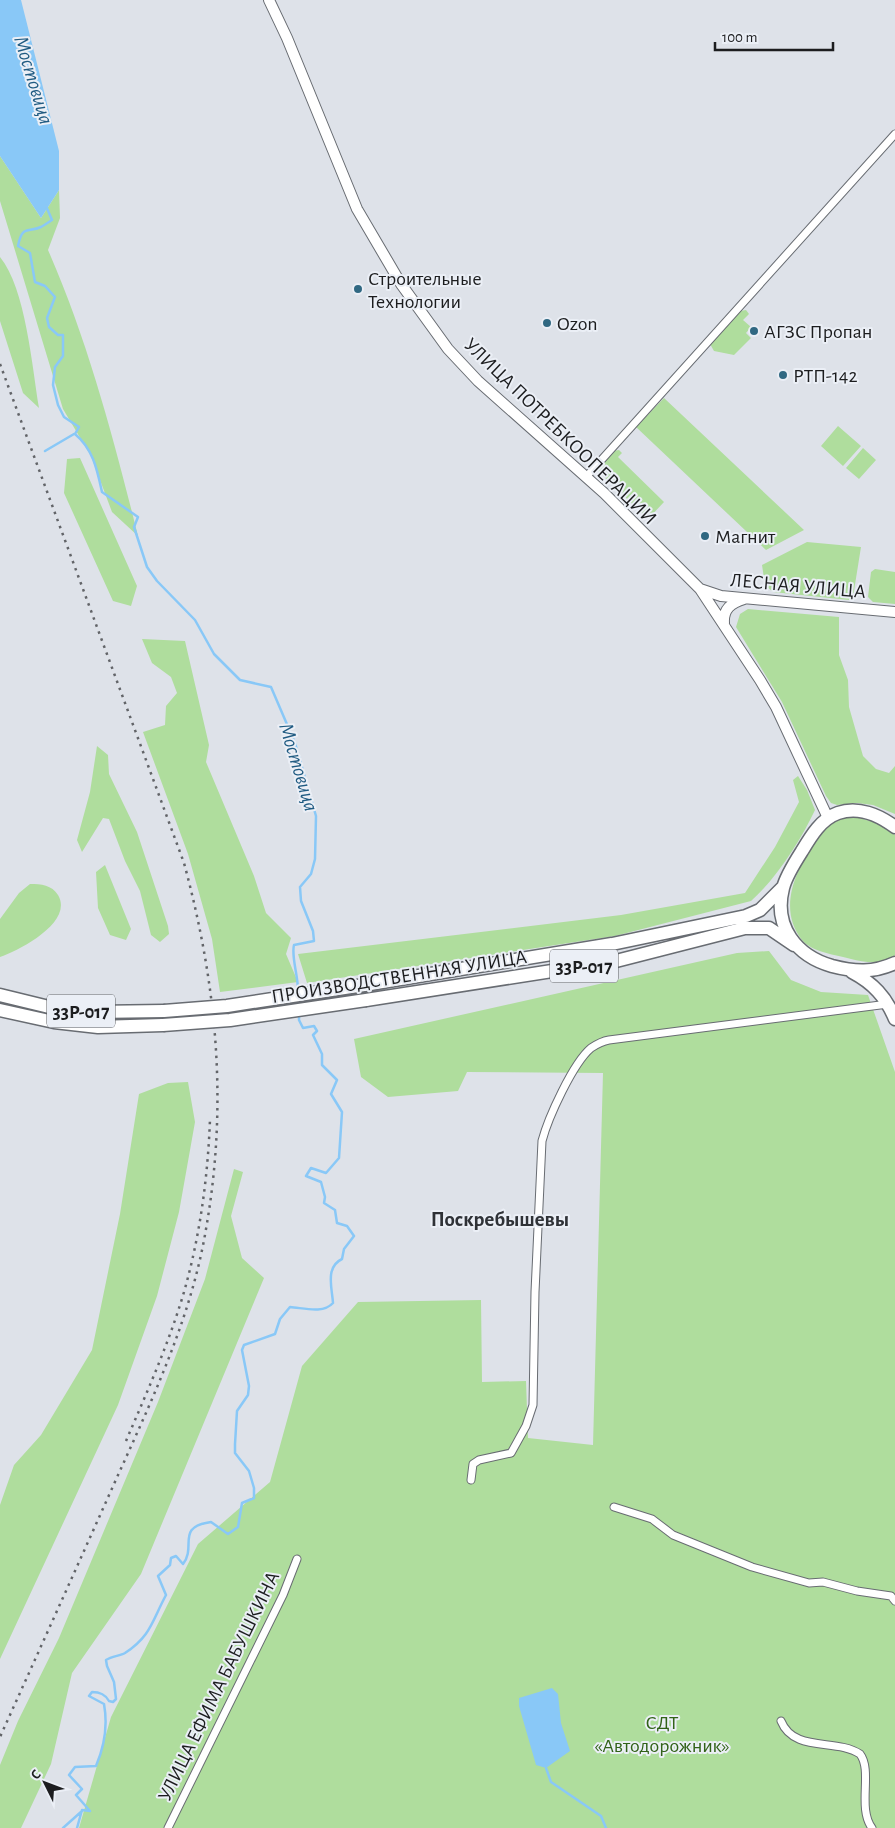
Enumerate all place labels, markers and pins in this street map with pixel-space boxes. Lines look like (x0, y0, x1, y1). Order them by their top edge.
place label: Строительные Технологии (368, 269, 482, 312)
marker: Строительные Технологии (352, 283, 364, 295)
place label: Ozon (557, 314, 598, 334)
marker: Ozon (541, 317, 553, 329)
place label: АГЗС Пропан (764, 322, 873, 342)
marker: АГЗС Пропан (748, 325, 760, 337)
place label: РТП-142 (793, 366, 857, 386)
marker: РТП-142 (777, 369, 789, 381)
place label: Магнит (715, 527, 776, 547)
marker: Магнит (699, 530, 711, 542)

